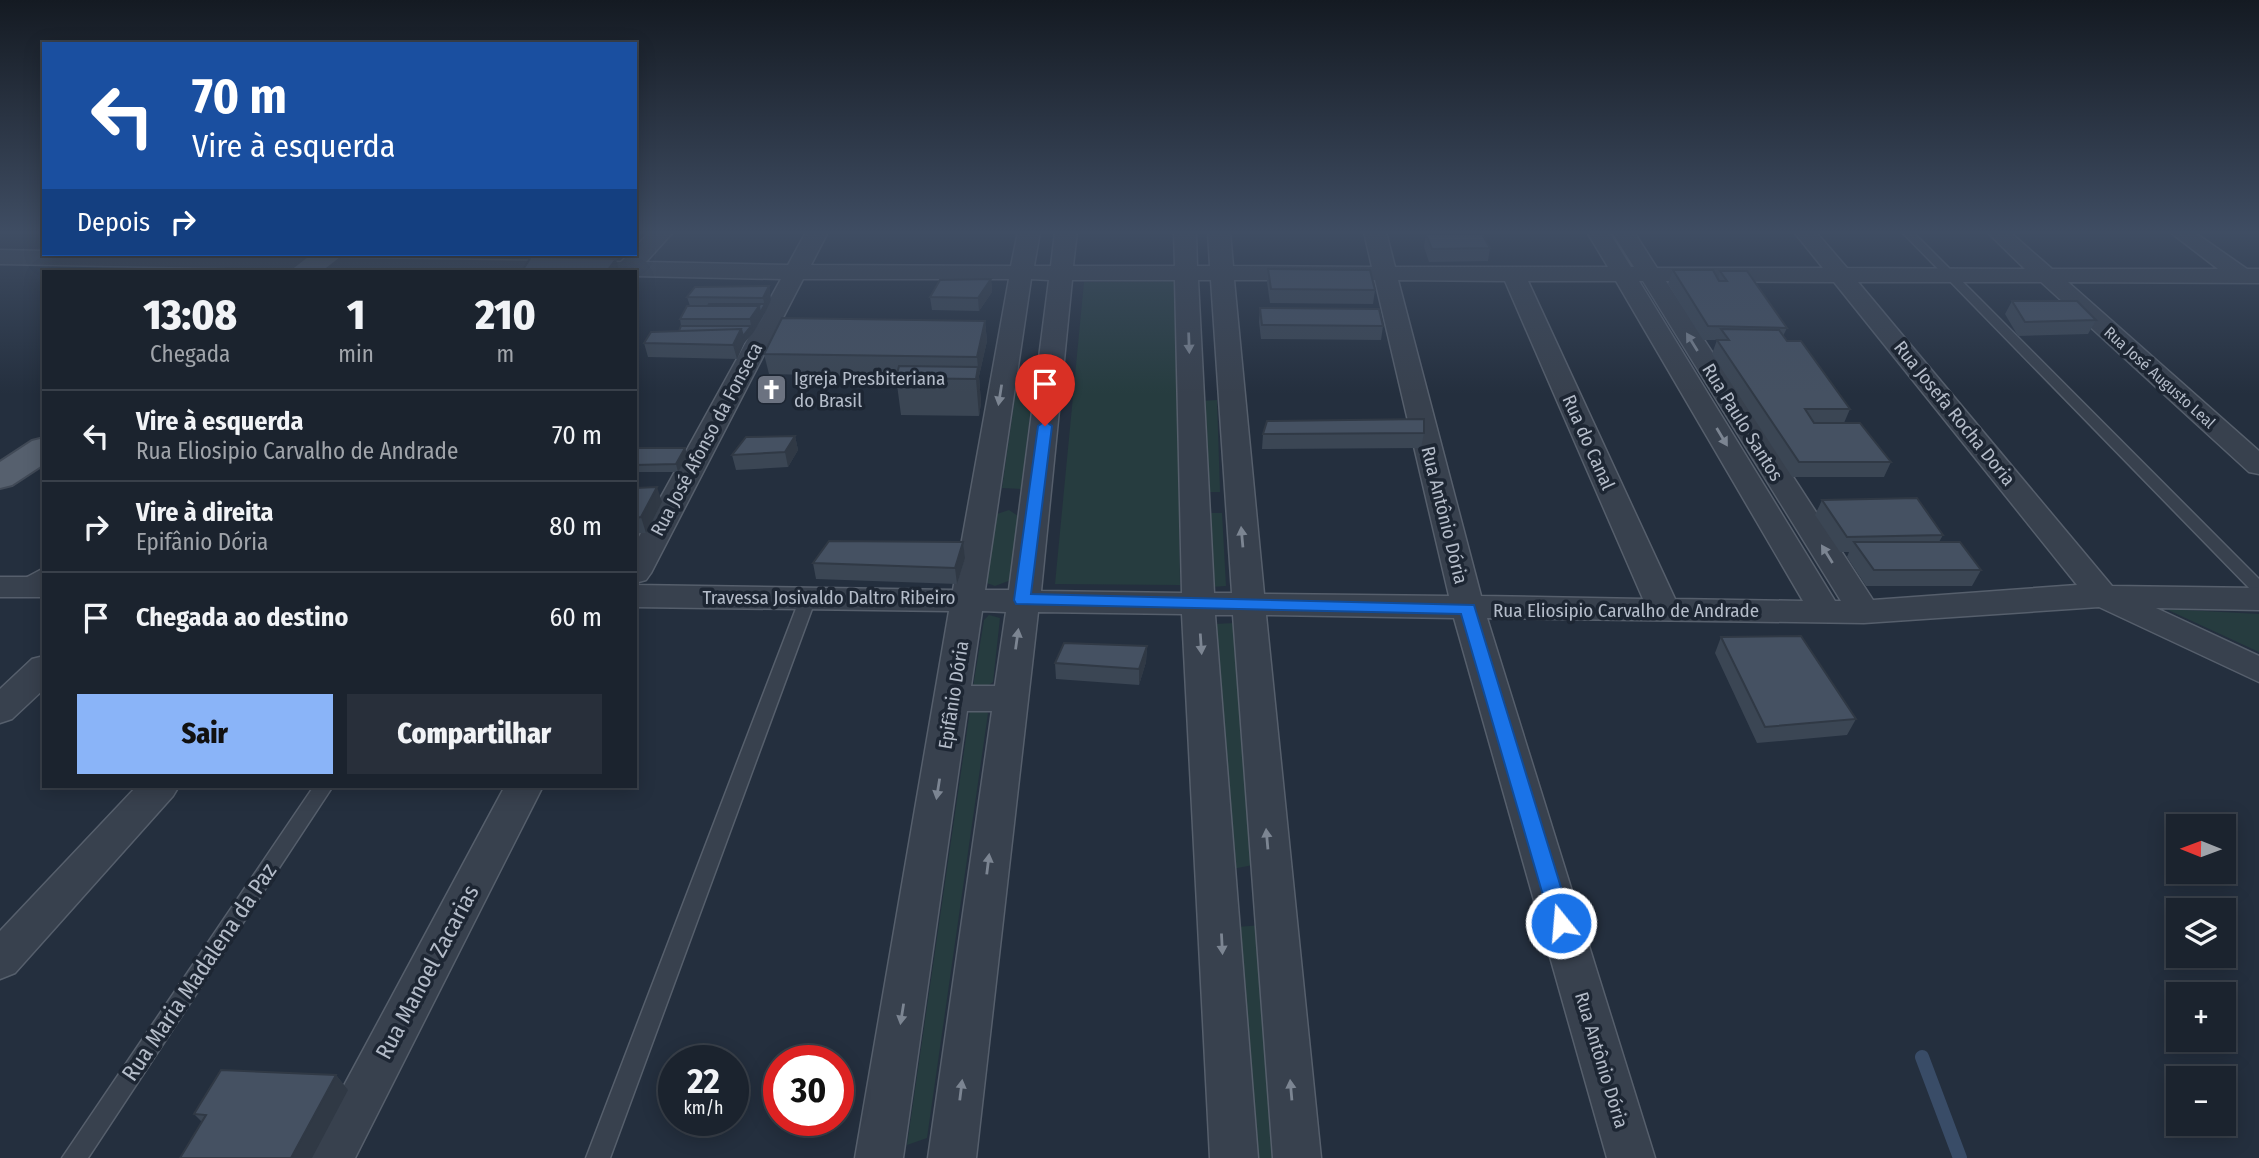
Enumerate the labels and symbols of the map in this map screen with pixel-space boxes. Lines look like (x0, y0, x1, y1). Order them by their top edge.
street label: Rua José Augusto Leal (2100, 323, 2219, 432)
one-way arrow (1184, 332, 1195, 354)
one-way arrow (1686, 332, 1699, 351)
street label: Rua Josefa Rocha Doria (1889, 336, 2020, 490)
street label: Rua José Afonso da Fonseca (646, 339, 767, 540)
pin (1015, 354, 1075, 426)
street label: Rua Paulo Santos (1697, 359, 1788, 485)
place label: Igreja Presbiteriana do Brasil (794, 367, 945, 412)
church icon: Igreja Presbiteriana do Brasil (754, 372, 788, 406)
one-way arrow (994, 384, 1005, 406)
street label: Rua do Canal (1557, 391, 1620, 493)
one-way arrow (1715, 428, 1728, 447)
street label: Rua Antônio Dória (1416, 444, 1473, 586)
one-way arrow (1236, 526, 1247, 548)
one-way arrow (1821, 545, 1834, 564)
street label: Travessa Josivaldo Daltro Ribeiro (703, 586, 955, 609)
street label: Rua Eliosipio Carvalho de Andrade (1493, 599, 1759, 622)
one-way arrow (1011, 628, 1022, 650)
one-way arrow (1196, 633, 1207, 655)
street label: Epifânio Dória (934, 639, 973, 751)
one-way arrow (932, 779, 943, 801)
north arrow (2166, 814, 2236, 884)
one-way arrow (1262, 828, 1273, 850)
one-way arrow (983, 853, 994, 875)
street label: Rua Maria Madalena da Paz (116, 858, 282, 1086)
street label: Rua Manoel Zacarias (369, 880, 485, 1064)
position arrow (1524, 886, 1598, 960)
one-way arrow (1217, 933, 1228, 955)
street label: Rua Antônio Dória (1570, 989, 1633, 1131)
one-way arrow (896, 1003, 907, 1025)
speed limit sign: 30 (763, 1045, 854, 1136)
one-way arrow (955, 1079, 966, 1101)
one-way arrow (1285, 1079, 1296, 1101)

